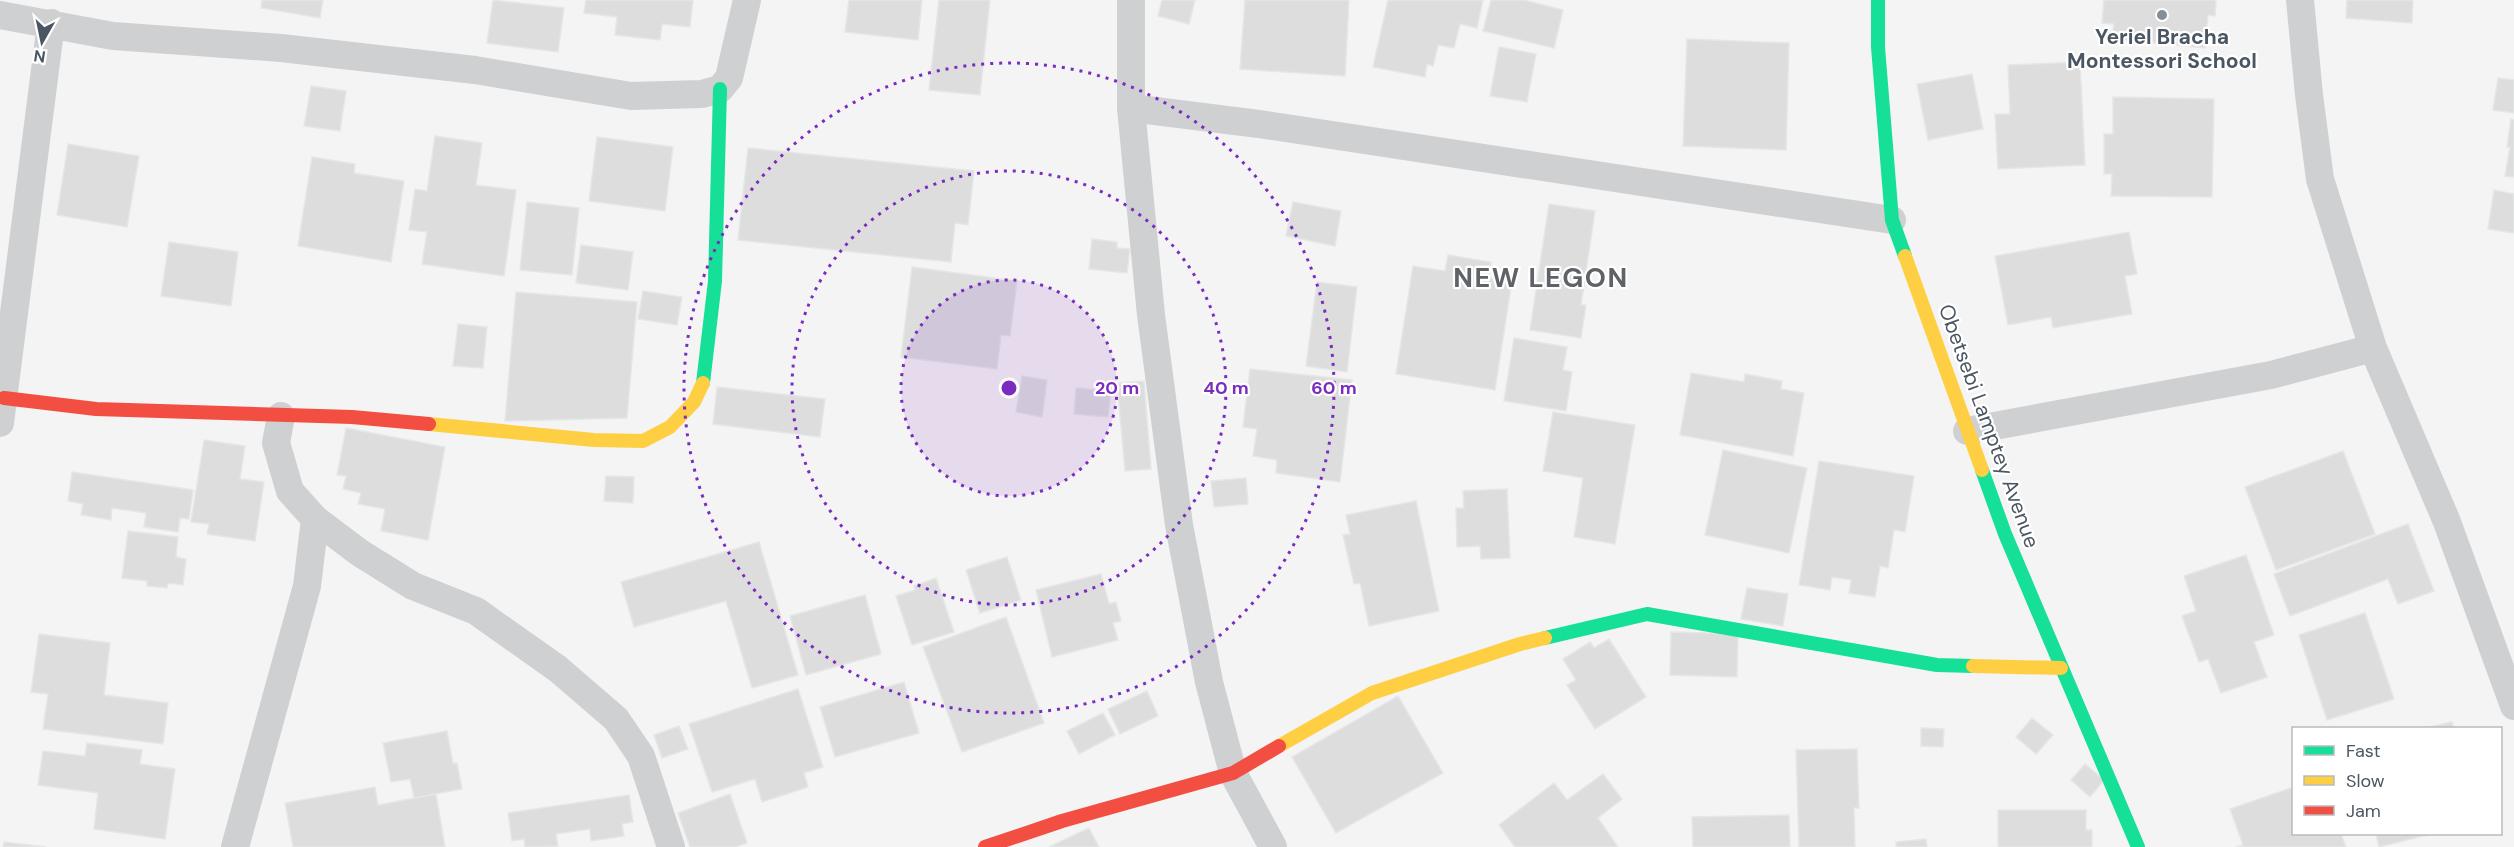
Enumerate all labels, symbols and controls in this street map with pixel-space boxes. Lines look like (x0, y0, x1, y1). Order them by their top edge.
marker: Yeriel Bracha Montessori School (2155, 8, 2169, 22)
north arrow (12, 12, 72, 72)
place label: Yeriel Bracha Montessori School (2067, 23, 2257, 75)
text: N (32, 45, 47, 68)
district label: NEW LEGON (1453, 260, 1629, 295)
street label: Obetsebi Lamptey Avenue (1932, 300, 2046, 552)
text: 20 m (1095, 376, 1139, 400)
text: 40 m (1203, 376, 1249, 400)
text: 60 m (1311, 376, 1357, 400)
centre of rings (999, 378, 1019, 398)
legend (2292, 727, 2502, 835)
text: Fast (2346, 739, 2381, 763)
text: Slow (2346, 769, 2385, 793)
text: Jam (2346, 799, 2381, 823)

